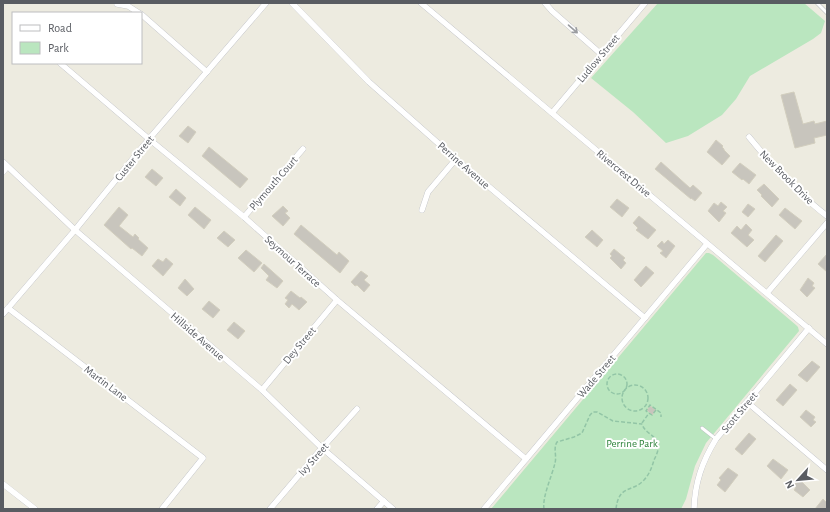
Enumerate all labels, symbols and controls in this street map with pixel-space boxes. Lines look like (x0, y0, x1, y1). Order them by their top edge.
legend (12, 12, 142, 64)
text: Road (48, 22, 72, 34)
one-way arrow (567, 25, 578, 34)
street label: Ludlow Street (575, 32, 622, 84)
text: Park (48, 42, 69, 54)
street label: Custer Street (113, 133, 156, 183)
street label: Perrine Avenue (436, 140, 492, 191)
street label: Rivercrest Drive (595, 148, 653, 199)
street label: New Brook Drive (757, 148, 816, 207)
street label: Plymouth Court (247, 154, 300, 212)
street label: Seymour Terrace (263, 234, 323, 289)
street label: Hillside Avenue (169, 310, 227, 363)
street label: Dey Street (281, 324, 318, 366)
street label: Wade Street (575, 352, 618, 400)
street label: Martin Lane (82, 364, 129, 403)
street label: Scott Street (719, 390, 760, 435)
park label: Perrine Park (606, 438, 658, 449)
street label: Ivy Street (296, 440, 331, 478)
north arrow (778, 460, 818, 500)
text: N (783, 478, 796, 490)

